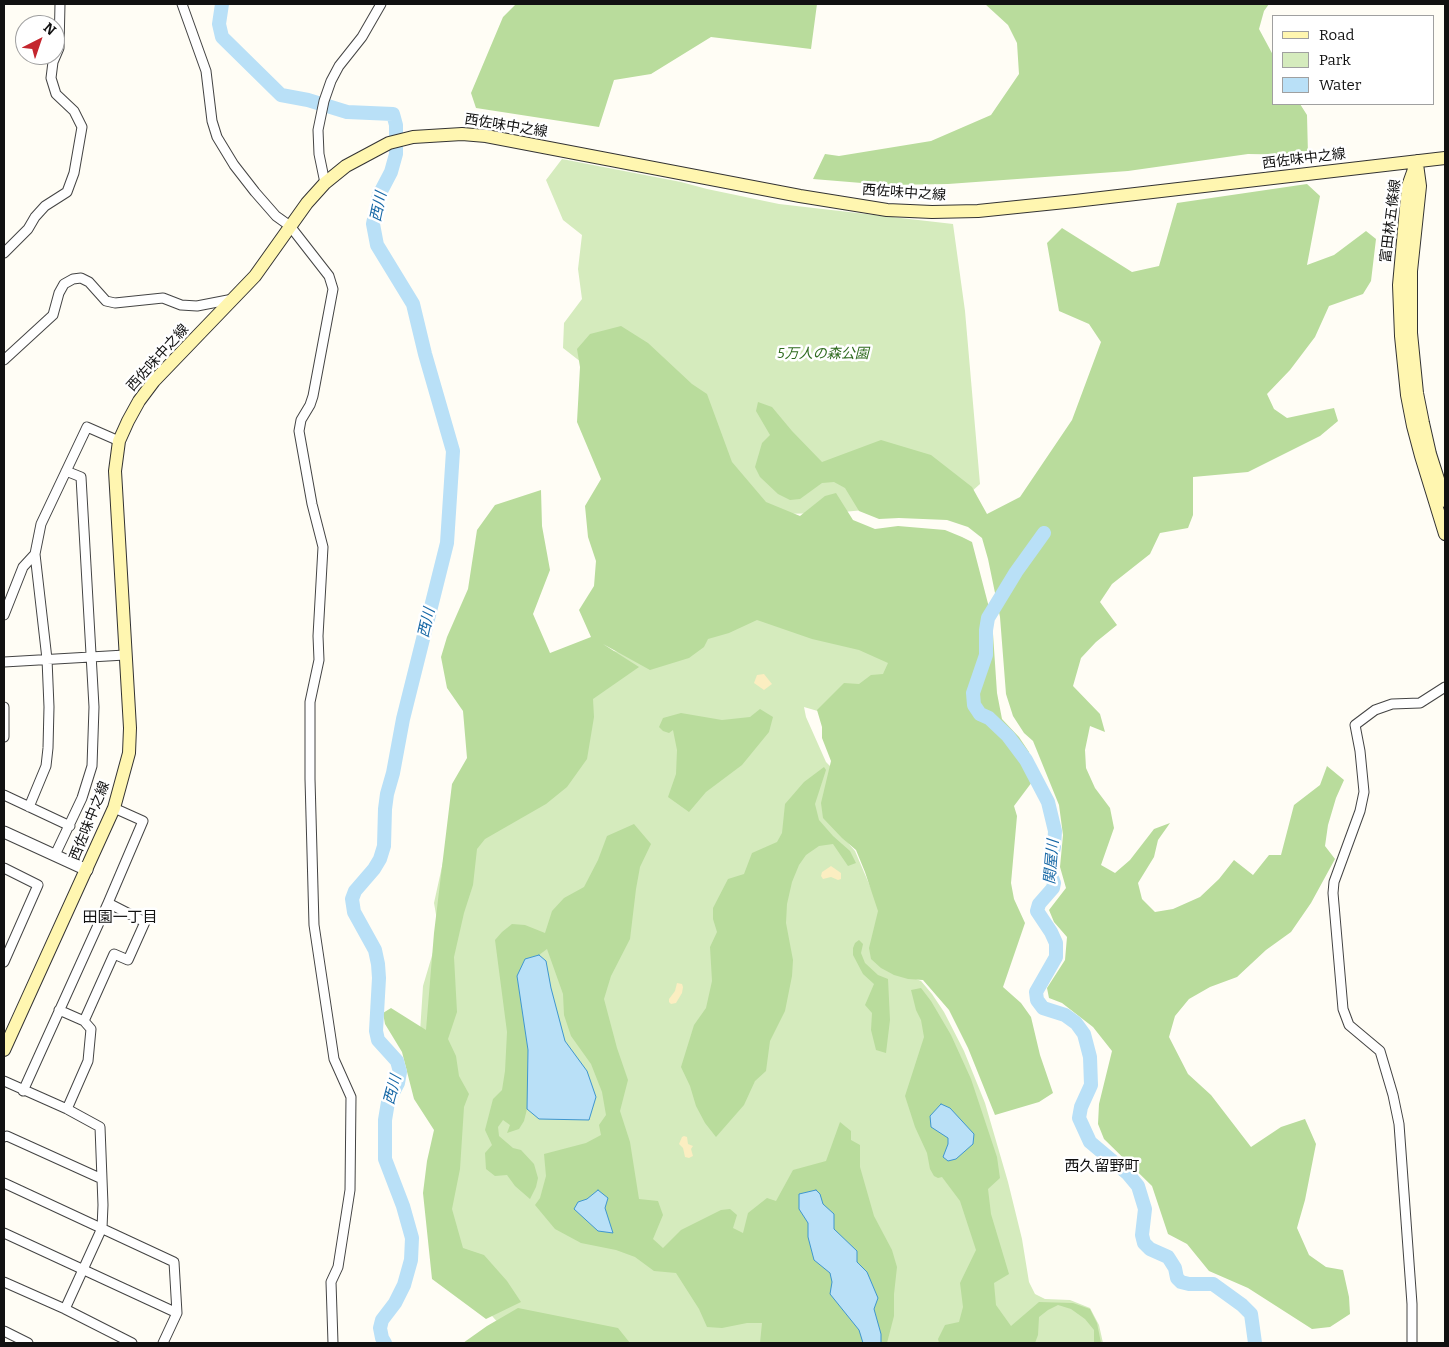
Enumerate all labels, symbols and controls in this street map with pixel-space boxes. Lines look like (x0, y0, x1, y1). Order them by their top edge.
north arrow (15, 15, 65, 65)
legend (1272, 15, 1434, 105)
text: N (40, 19, 59, 39)
text: Road (1319, 26, 1354, 44)
text: Park (1319, 51, 1351, 69)
text: Water (1319, 76, 1361, 94)
street label: 西佐味中之線 (463, 111, 549, 141)
street label: 西佐味中之線 (1261, 146, 1347, 172)
street label: 富田林五條線 (1378, 178, 1404, 264)
street label: 西佐味中之線 (862, 182, 946, 204)
water label: 西川 (367, 190, 391, 224)
street label: 西佐味中之線 (124, 321, 192, 395)
park label: 5万人の森公園 (777, 346, 869, 362)
water label: 西川 (415, 606, 439, 640)
street label: 西佐味中之線 (66, 779, 114, 863)
water label: 関屋川 (1041, 839, 1063, 885)
district label: 田園一丁目 (83, 909, 157, 927)
water label: 西川 (380, 1073, 406, 1107)
district label: 西久留野町 (1065, 1158, 1139, 1176)

